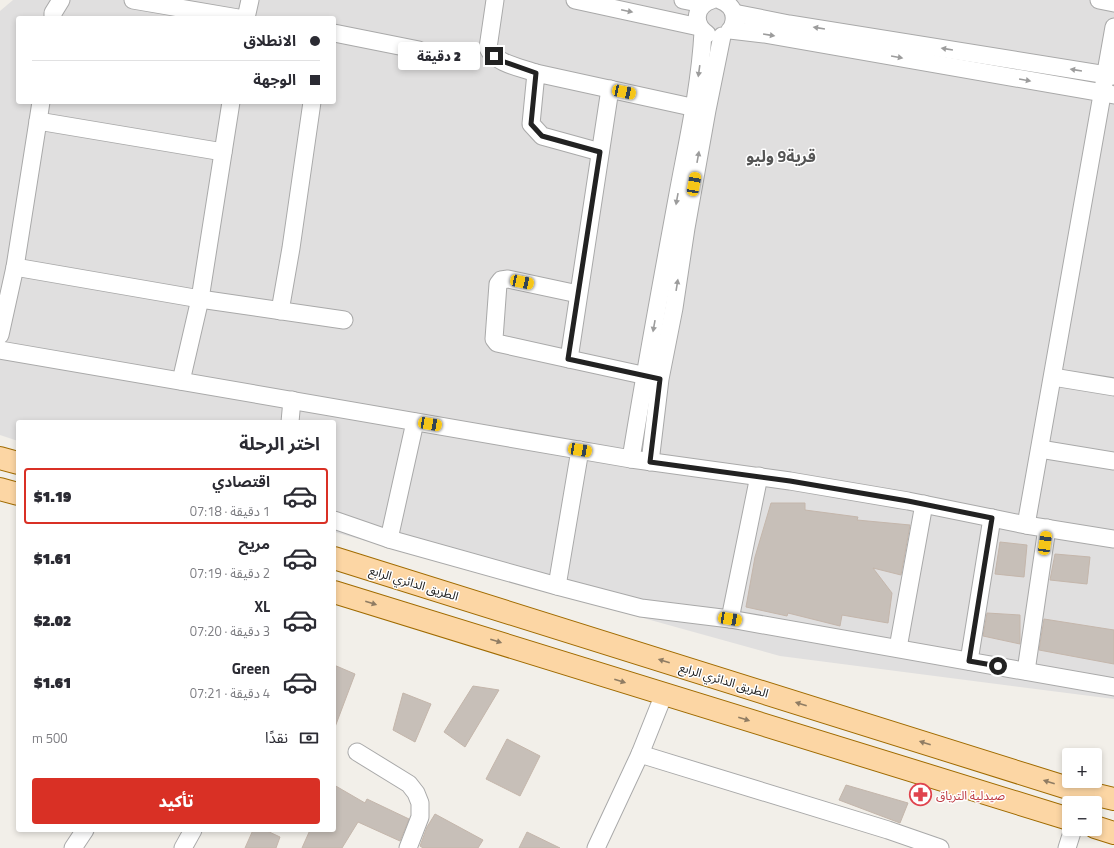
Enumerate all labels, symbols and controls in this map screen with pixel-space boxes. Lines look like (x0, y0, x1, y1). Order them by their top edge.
one-way arrow (621, 9, 633, 15)
one-way arrow (813, 25, 825, 31)
text: الانطلاق (244, 29, 296, 52)
one-way arrow (763, 32, 775, 38)
callout: 2 دقيقة (398, 42, 480, 70)
text: 2 دقيقة (417, 46, 461, 66)
one-way arrow (941, 46, 953, 52)
route end (485, 47, 503, 65)
one-way arrow (891, 54, 903, 60)
one-way arrow (696, 64, 702, 77)
one-way arrow (1069, 67, 1082, 73)
text: الوجهة (253, 68, 296, 91)
one-way arrow (1019, 77, 1031, 83)
car (611, 84, 637, 100)
district label: قرية9 وليو (746, 144, 816, 168)
one-way arrow (696, 151, 702, 163)
car (686, 171, 702, 197)
one-way arrow (674, 193, 680, 205)
car (509, 274, 535, 290)
one-way arrow (674, 279, 680, 292)
one-way arrow (650, 320, 656, 333)
car (417, 416, 443, 432)
text: اختر الرحلة (239, 430, 320, 457)
car (567, 442, 593, 458)
text: اقتصادي (212, 470, 270, 493)
icon: car (282, 478, 318, 514)
text: $1.19 (34, 485, 71, 508)
text: 1 دقيقة · 07:18 (190, 501, 270, 521)
car (1037, 530, 1053, 556)
text: مريح (238, 532, 270, 555)
icon: car (282, 540, 318, 576)
text: $1.61 (34, 547, 71, 570)
street label: الطريق الدائري الرابع (367, 560, 461, 606)
text: 2 دقيقة · 07:19 (190, 563, 270, 583)
text: XL (254, 595, 270, 618)
one-way arrow (366, 601, 378, 607)
icon: car (282, 602, 318, 638)
text: $2.02 (34, 609, 71, 632)
car (717, 611, 743, 627)
text: 3 دقيقة · 07:20 (190, 621, 270, 641)
one-way arrow (490, 639, 502, 645)
text: Green (232, 657, 270, 680)
street label: الطريق الدائري الرابع (677, 657, 771, 703)
route start (989, 657, 1007, 675)
one-way arrow (657, 658, 669, 664)
icon: car (282, 664, 318, 700)
text: $1.61 (34, 671, 71, 694)
one-way arrow (614, 678, 626, 684)
text: 4 دقيقة · 07:21 (190, 683, 270, 703)
one-way arrow (795, 701, 807, 707)
one-way arrow (738, 716, 750, 722)
text: نقدًا (265, 726, 288, 749)
icon: cash (298, 727, 320, 749)
text: 500 m (32, 728, 68, 748)
one-way arrow (919, 740, 931, 746)
map controls (1062, 748, 1102, 836)
button: + (1062, 748, 1102, 788)
button: تأكيد (32, 778, 320, 824)
one-way arrow (1043, 779, 1055, 785)
pharmacy icon: صيدلية الترياق (908, 782, 934, 808)
place label: صيدلية الترياق (936, 786, 1005, 805)
button: − (1062, 796, 1102, 836)

